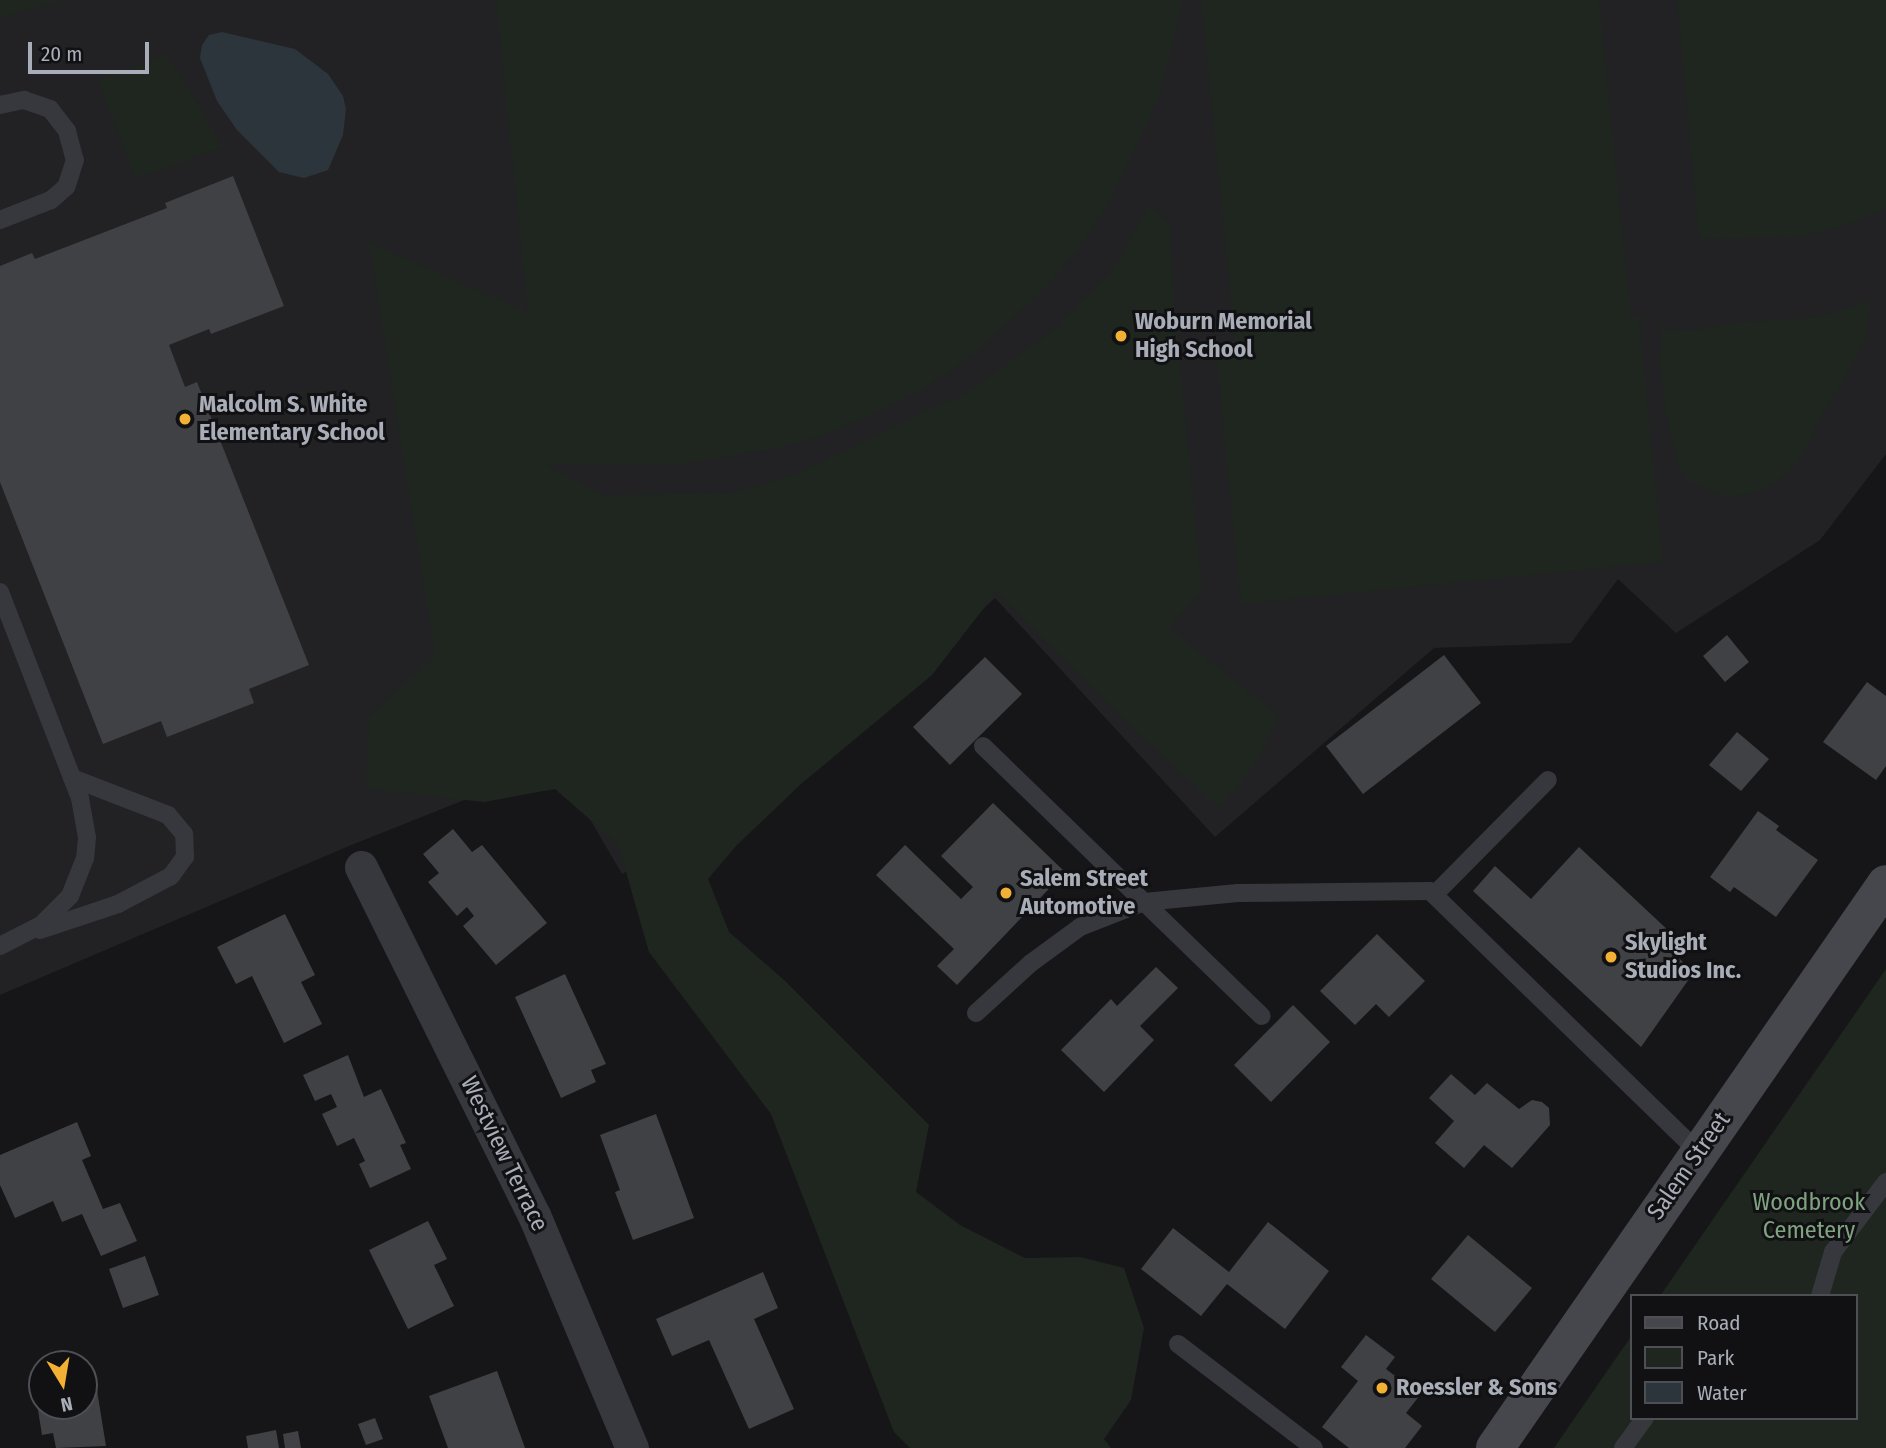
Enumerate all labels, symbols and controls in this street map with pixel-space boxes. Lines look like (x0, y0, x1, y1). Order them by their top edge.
scale bar (32, 28, 152, 72)
text: 20 m (41, 41, 82, 67)
place label: Woburn Memorial High School (1135, 308, 1312, 364)
marker: Woburn Memorial High School (1113, 328, 1129, 344)
place label: Malcolm S. White Elementary School (199, 391, 385, 447)
marker: Malcolm S. White Elementary School (177, 411, 193, 427)
place label: Salem Street Automotive (1020, 865, 1148, 921)
marker: Salem Street Automotive (998, 885, 1014, 901)
place label: Skylight Studios Inc. (1625, 929, 1741, 985)
marker: Skylight Studios Inc. (1603, 949, 1619, 965)
street label: Westview Terrace (454, 1072, 554, 1236)
street label: Salem Street (1641, 1107, 1737, 1225)
park label: Woodbrook Cemetery (1753, 1189, 1865, 1245)
legend (1630, 1294, 1858, 1420)
text: Road (1697, 1310, 1741, 1336)
text: Park (1697, 1345, 1734, 1371)
north arrow (28, 1350, 98, 1420)
place label: Roessler & Sons (1396, 1374, 1557, 1402)
marker: Roessler & Sons (1374, 1380, 1390, 1396)
text: Water (1697, 1380, 1747, 1406)
text: N (59, 1392, 75, 1417)

